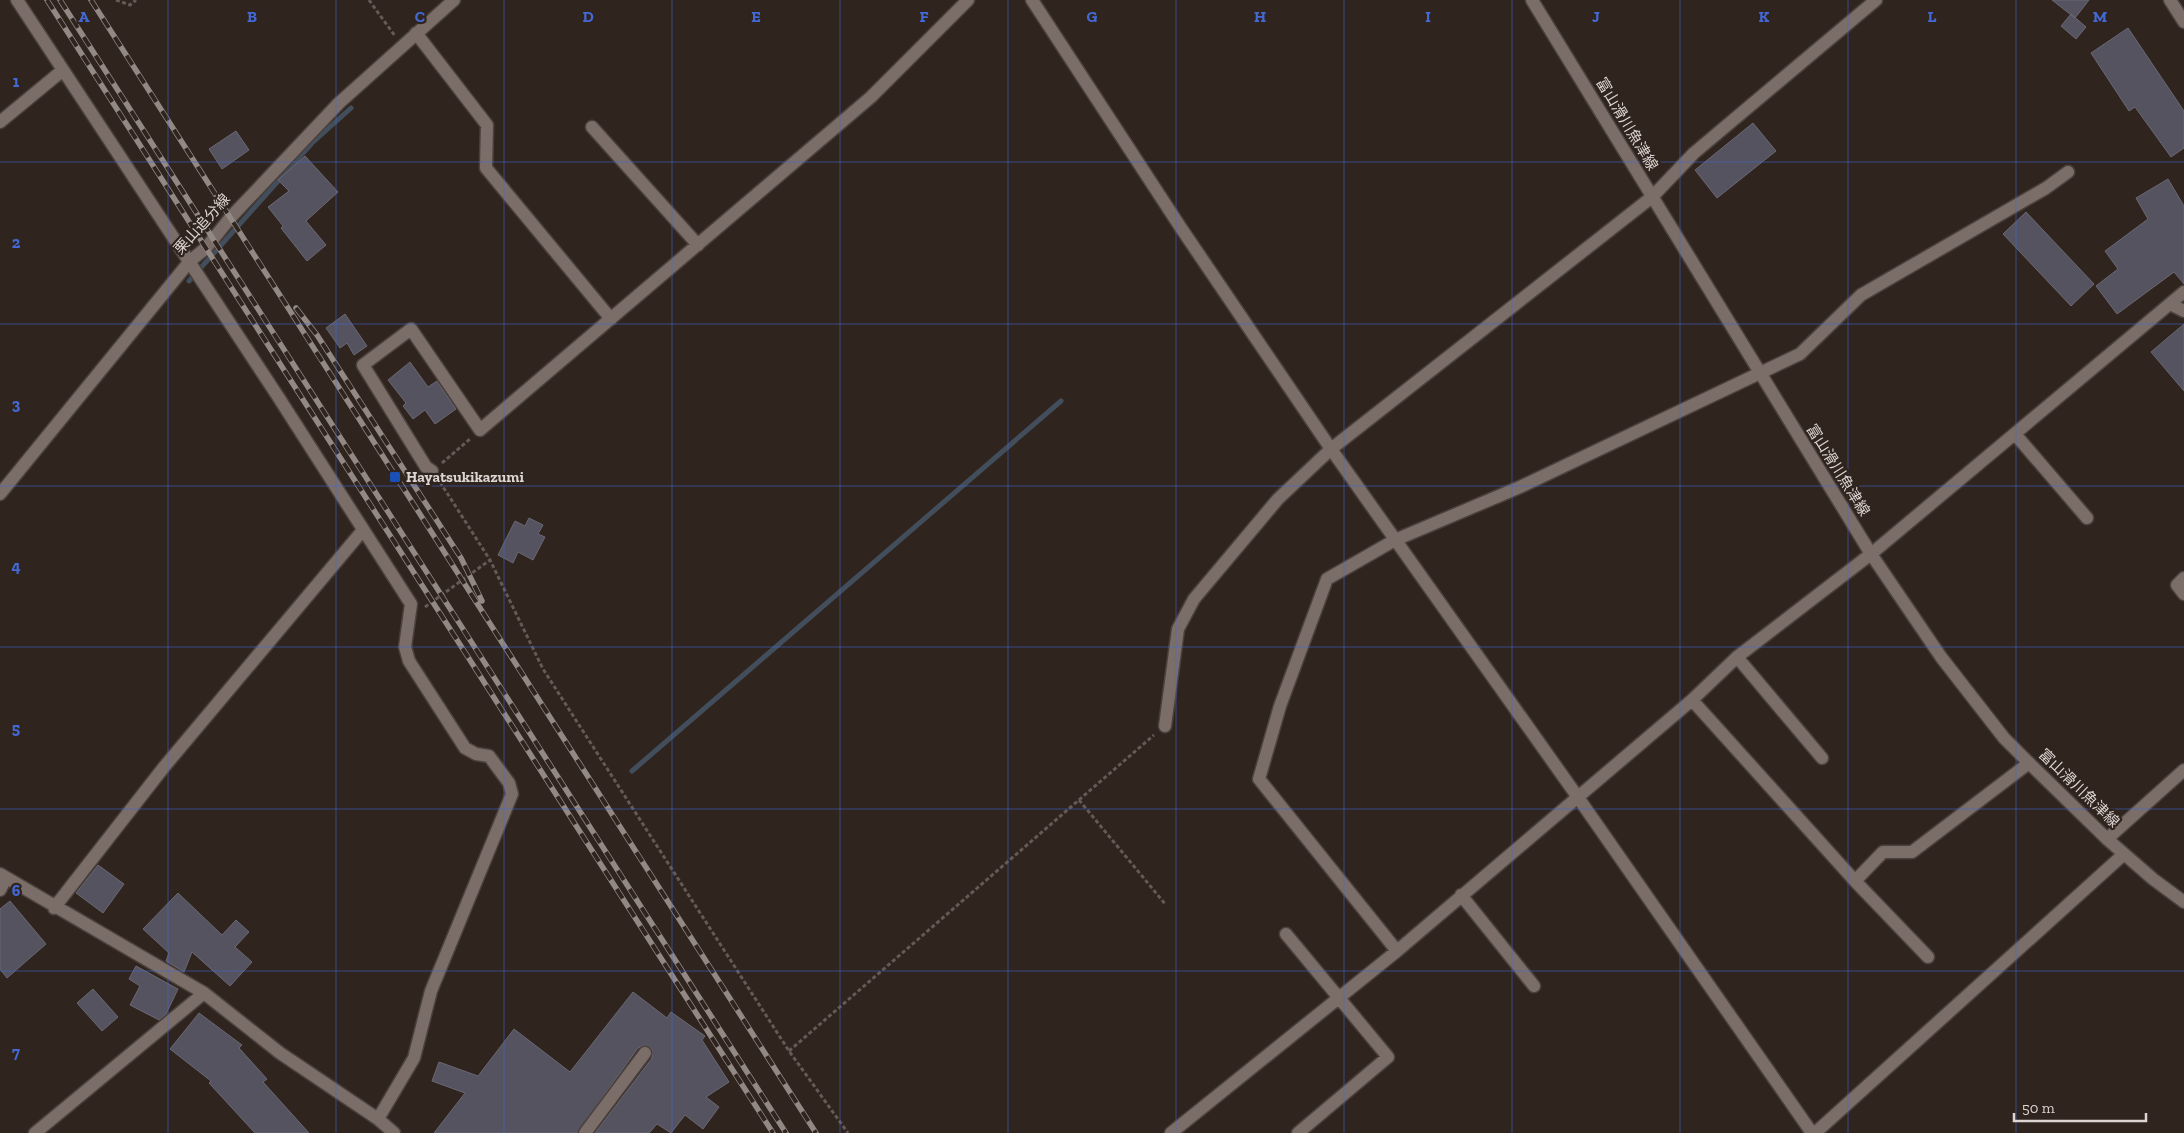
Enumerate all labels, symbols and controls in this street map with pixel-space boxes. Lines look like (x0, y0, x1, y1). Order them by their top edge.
text: A (79, 7, 90, 26)
text: B (247, 7, 257, 26)
text: C (415, 7, 425, 26)
text: D (582, 7, 594, 26)
text: E (751, 7, 761, 26)
text: F (919, 7, 929, 26)
text: G (1087, 7, 1098, 26)
text: H (1254, 7, 1266, 26)
text: I (1425, 7, 1431, 26)
text: J (1592, 7, 1600, 26)
text: K (1759, 7, 1770, 26)
text: L (1928, 7, 1937, 26)
text: M (2093, 7, 2107, 26)
text: 1 (13, 72, 20, 91)
street label: 富山滑川魚津線 (1592, 74, 1662, 174)
street label: 栗山追分線 (170, 190, 234, 258)
text: 2 (12, 233, 21, 252)
text: 3 (12, 395, 21, 414)
street label: 富山滑川魚津線 (1803, 421, 1873, 519)
place label: Hayatsukikazumi (406, 468, 525, 486)
marker: Hayatsukikazumi (388, 470, 402, 484)
text: 4 (11, 557, 21, 576)
text: 5 (12, 719, 20, 738)
street label: 富山滑川魚津線 (2035, 745, 2123, 831)
text: 6 (12, 881, 21, 900)
text: 7 (12, 1043, 20, 1062)
scale bar (2014, 1090, 2146, 1122)
text: 50 m (2022, 1099, 2055, 1117)

